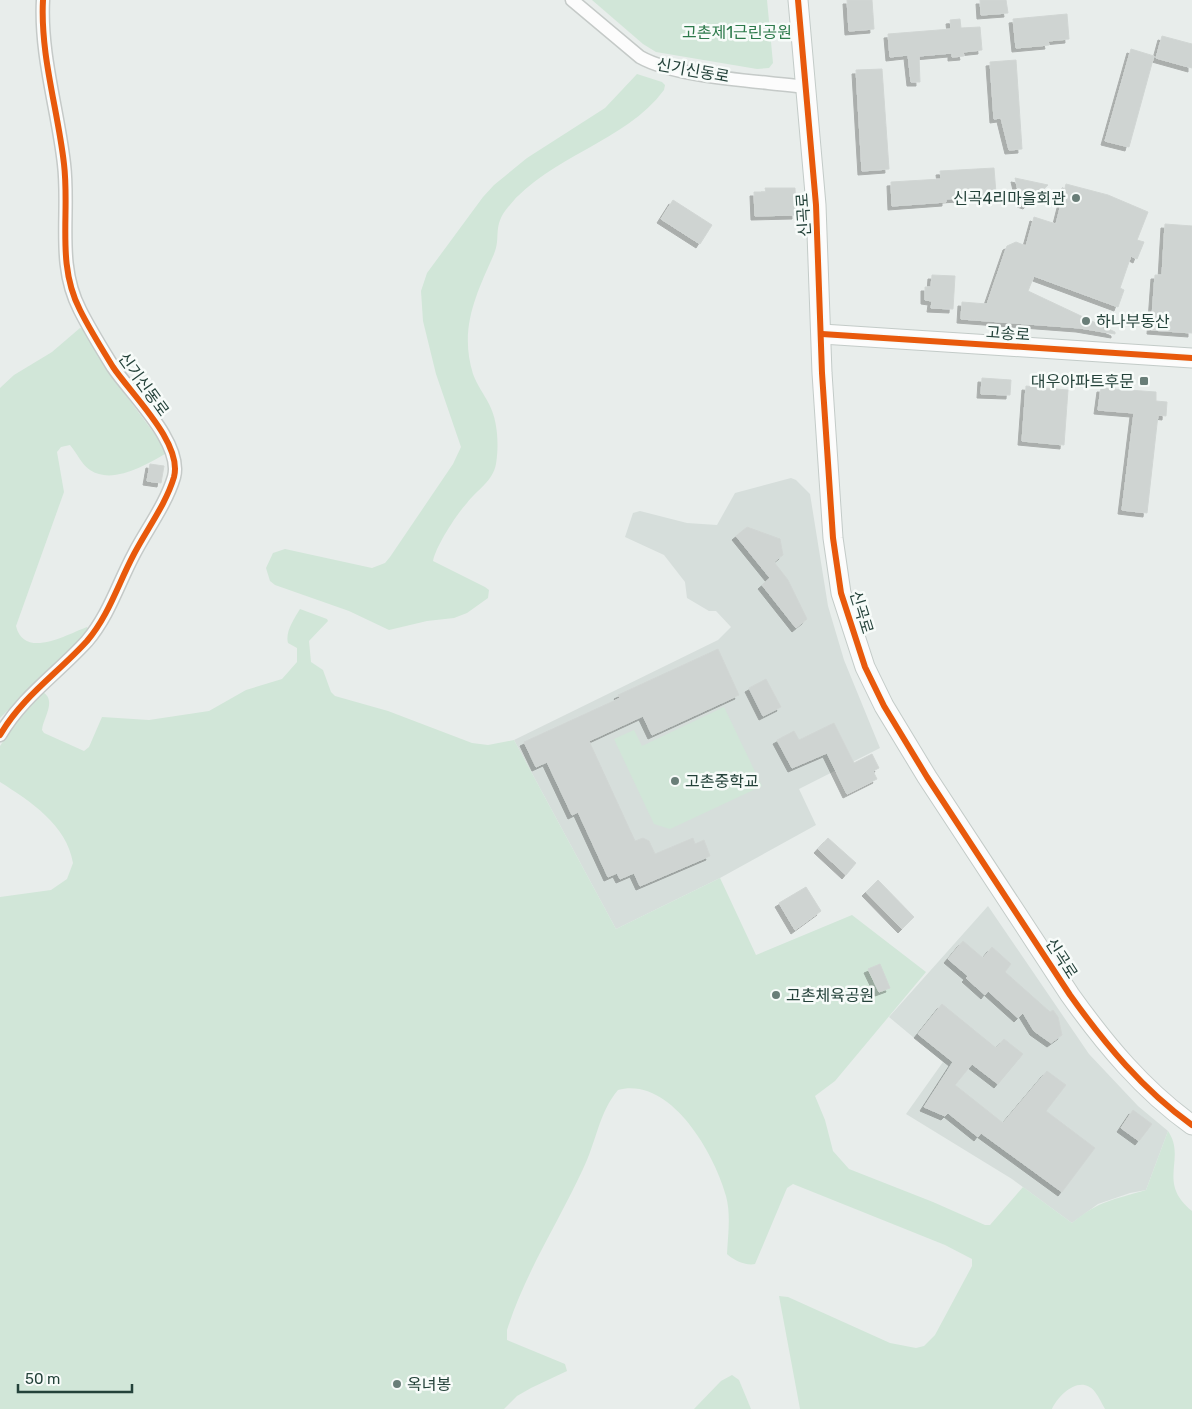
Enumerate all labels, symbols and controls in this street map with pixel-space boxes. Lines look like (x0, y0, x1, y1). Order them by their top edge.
park label: 고촌제1근린공원 (682, 23, 792, 42)
street label: 신기신동로 (655, 55, 731, 86)
place label: 신곡4리마을회관 (953, 189, 1066, 208)
street label: 신곡로 (792, 192, 815, 238)
marker: 신곡4리마을회관 (1070, 192, 1082, 204)
place label: 하나부동산 (1096, 312, 1170, 331)
marker: 하나부동산 (1080, 315, 1092, 327)
street label: 고송로 (985, 322, 1031, 345)
street label: 신기신동로 (114, 349, 173, 420)
place label: 대우아파트후문 (1031, 372, 1134, 391)
marker: 대우아파트후문 (1138, 375, 1150, 387)
street label: 신곡로 (846, 588, 877, 636)
place label: 고촌중학교 (685, 772, 759, 791)
marker: 고촌중학교 (669, 775, 681, 787)
street label: 신곡로 (1042, 935, 1082, 982)
place label: 고촌체육공원 (786, 986, 874, 1005)
marker: 고촌체육공원 (770, 989, 782, 1001)
scale bar (18, 1362, 131, 1394)
text: 50 m (25, 1370, 60, 1388)
place label: 옥녀봉 (407, 1375, 451, 1394)
marker: 옥녀봉 (391, 1378, 403, 1390)

